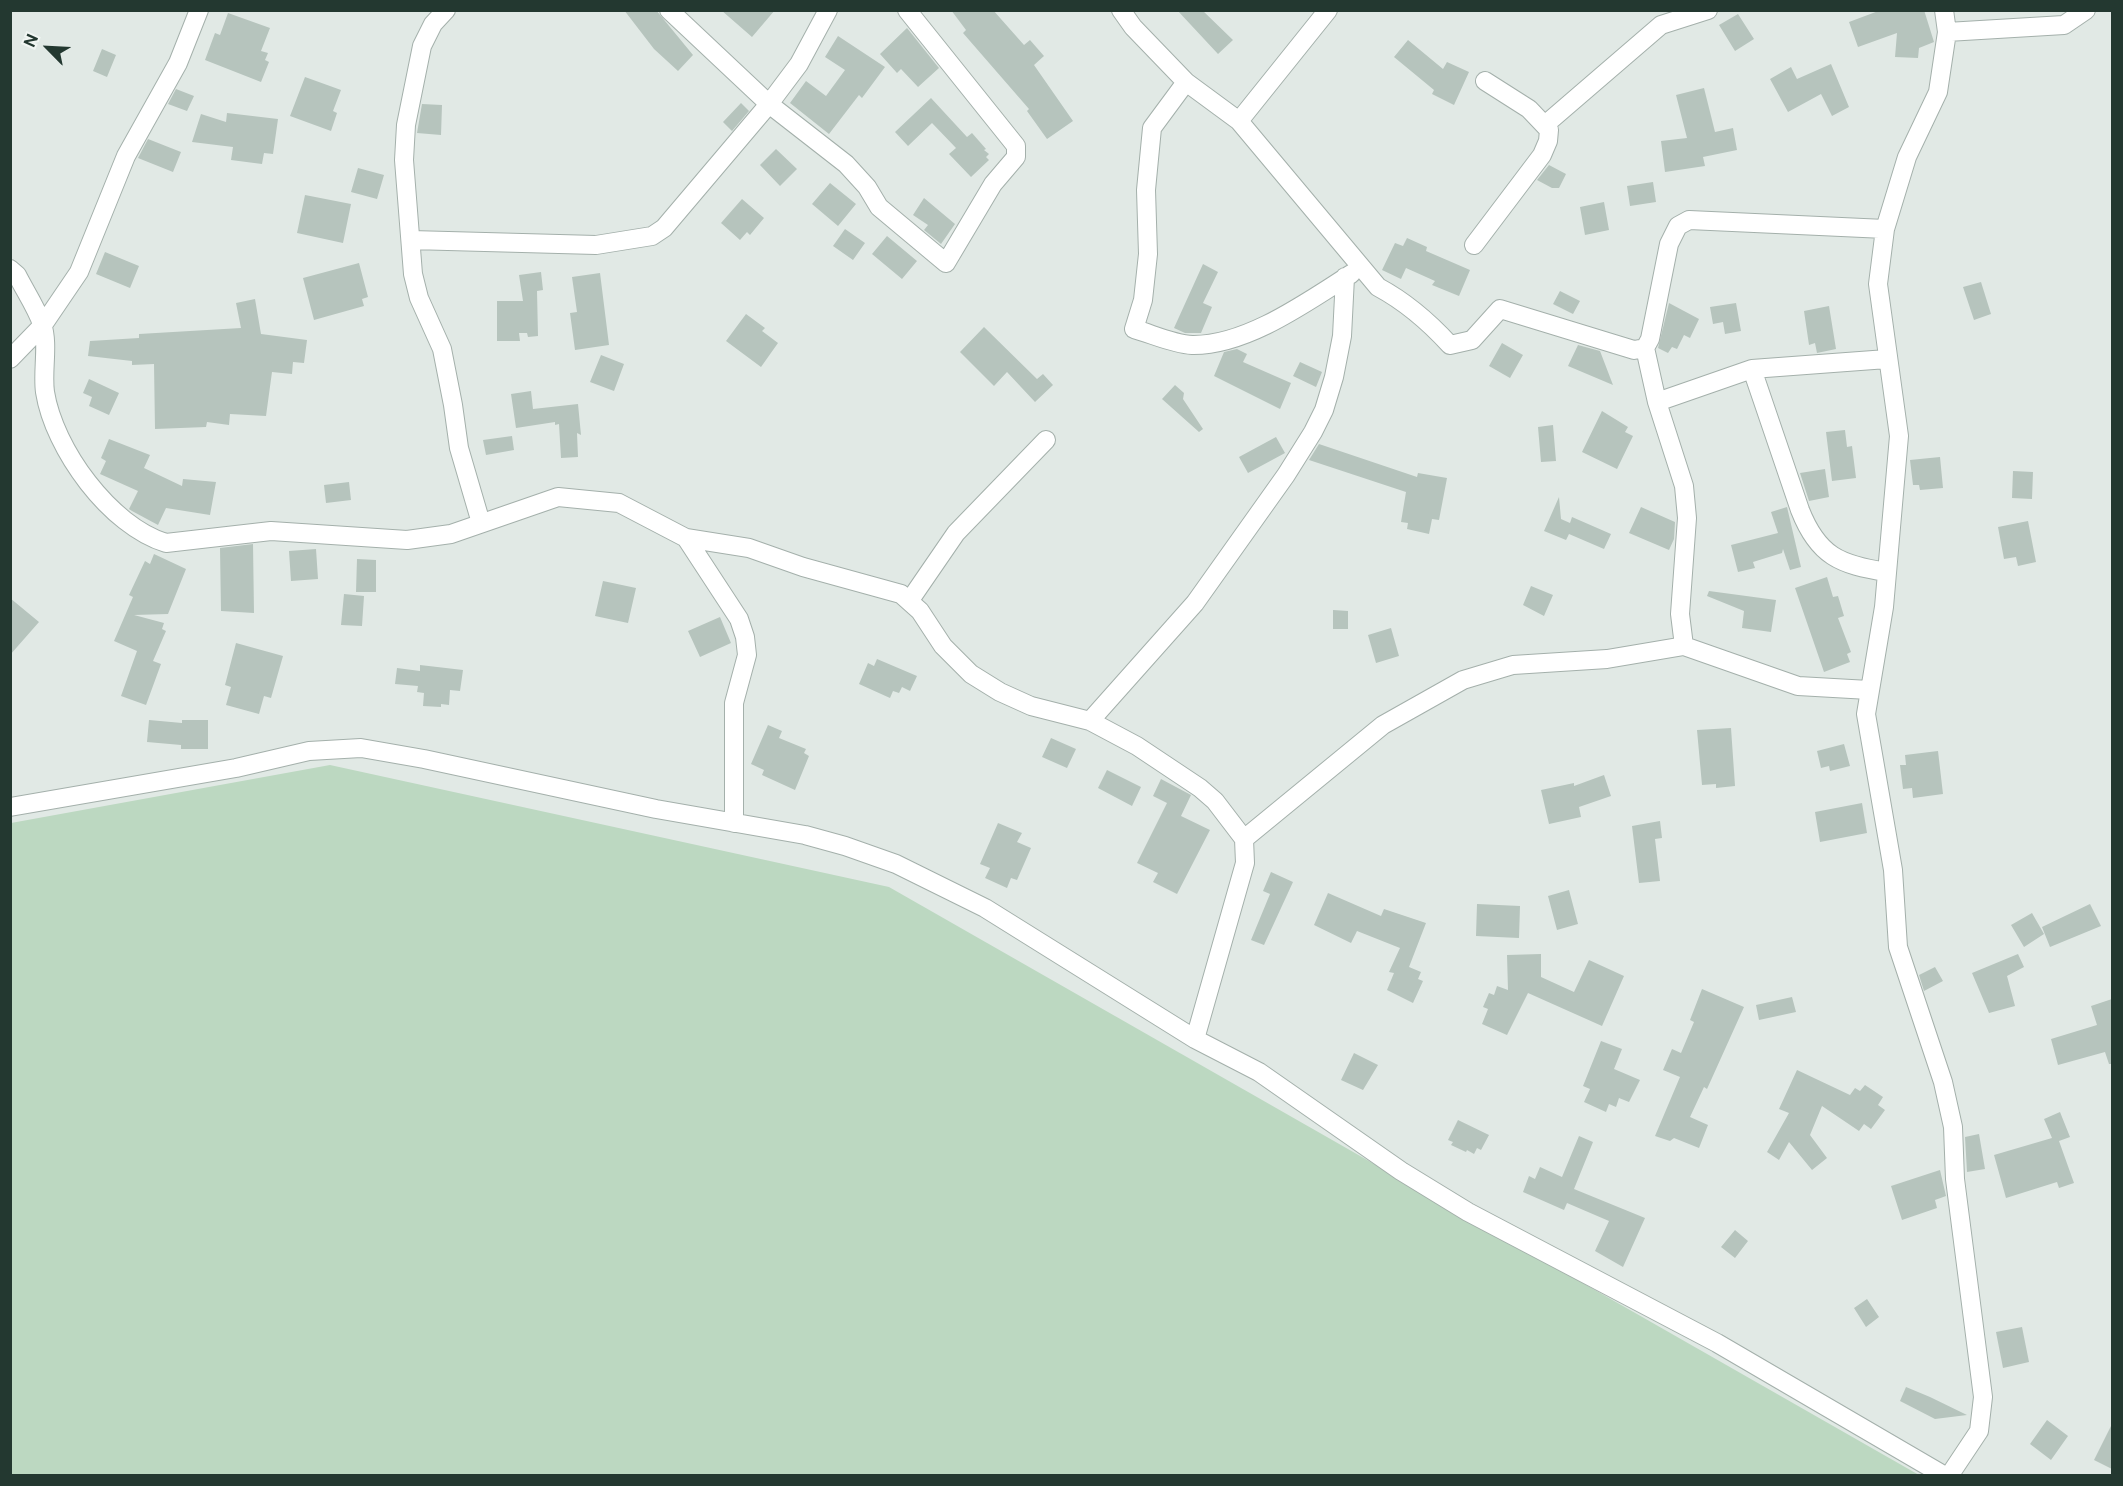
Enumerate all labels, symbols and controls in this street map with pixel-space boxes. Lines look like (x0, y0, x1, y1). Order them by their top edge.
north arrow (18, 18, 78, 78)
text: N (20, 31, 42, 50)

